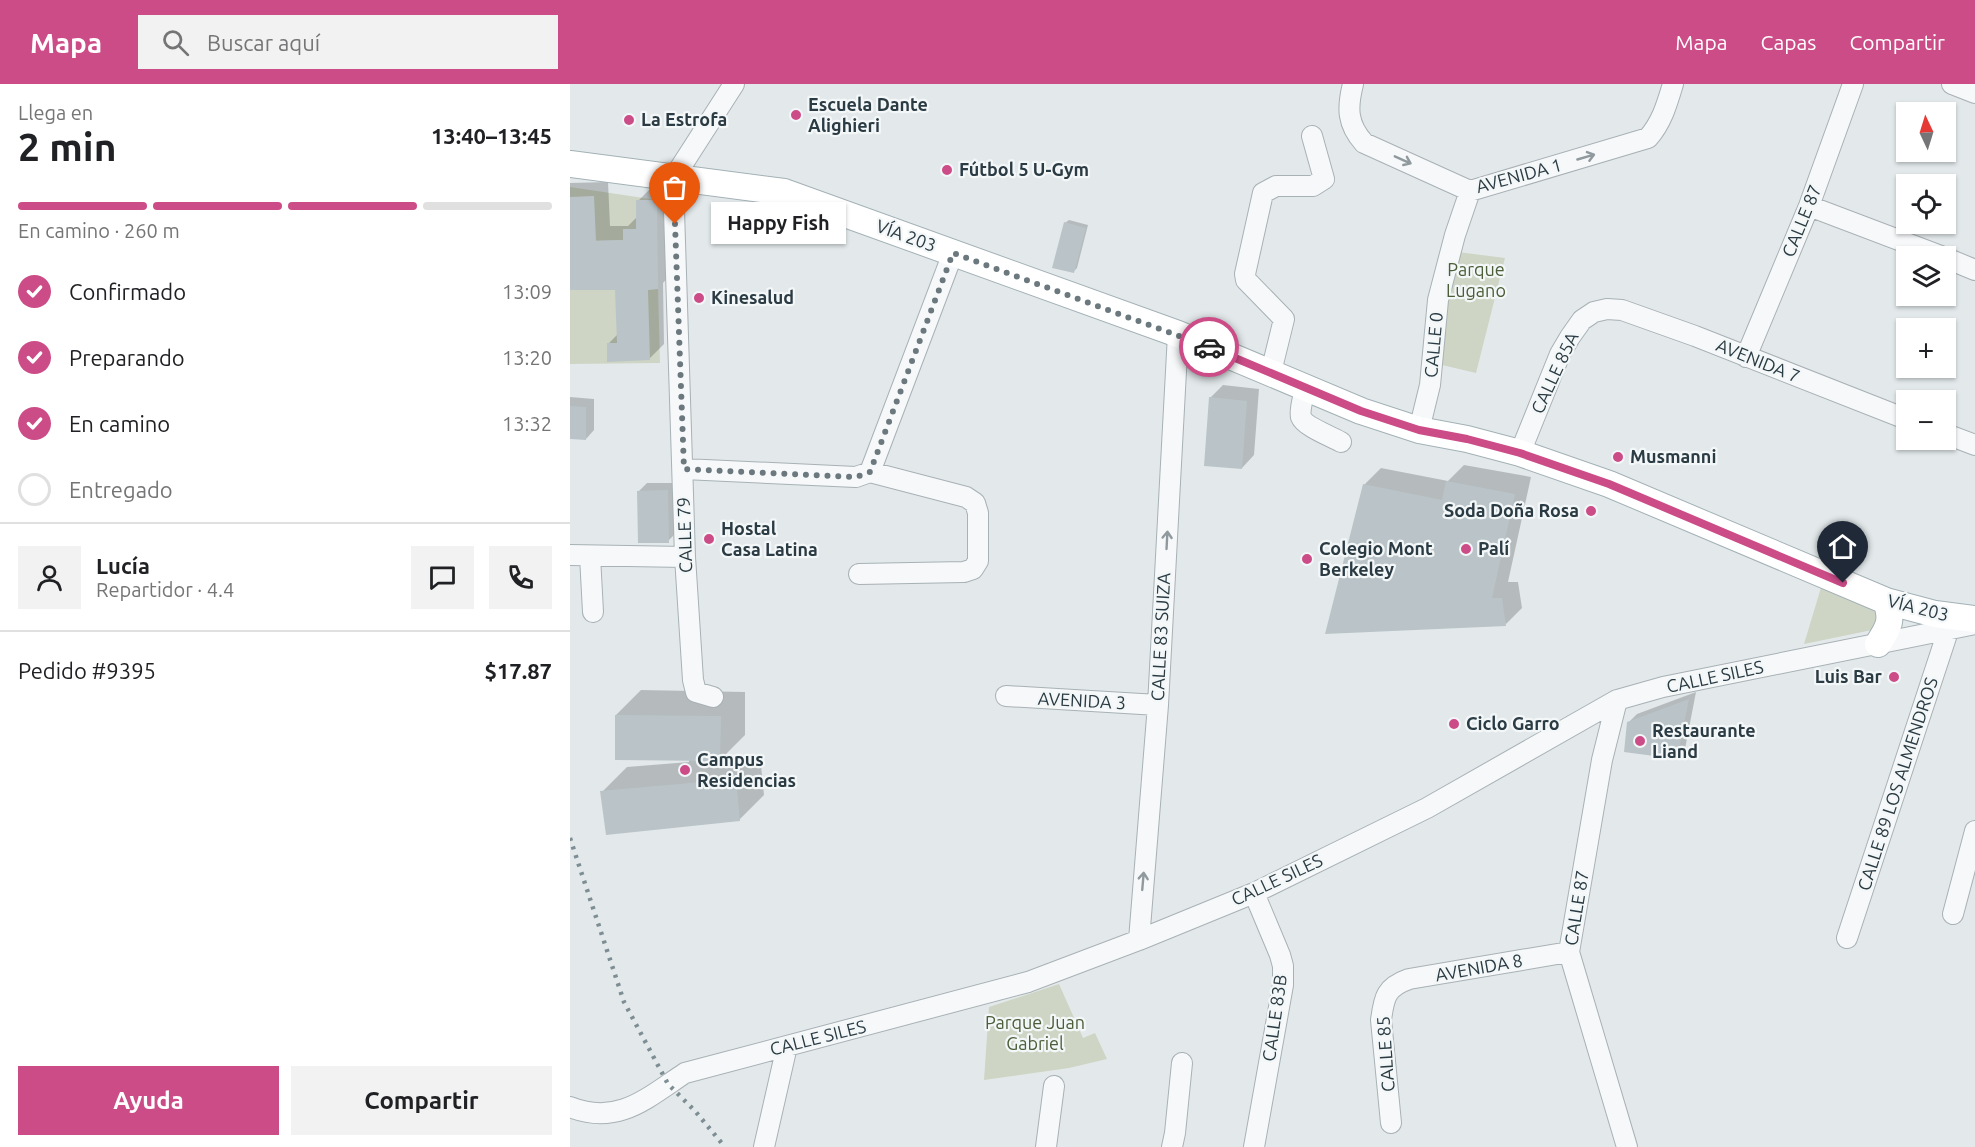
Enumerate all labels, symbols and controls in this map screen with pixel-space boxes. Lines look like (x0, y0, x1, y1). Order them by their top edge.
search box (138, 15, 558, 69)
icon: search (159, 26, 192, 59)
text: Mapa (30, 27, 102, 58)
text: Buscar aquí (207, 30, 320, 55)
text: Mapa (1675, 30, 1727, 54)
text: Capas (1760, 30, 1816, 54)
text: Compartir (1849, 30, 1945, 54)
place label: Escuela Dante Alighieri (808, 94, 928, 135)
text: Llega en (18, 101, 93, 124)
north arrow (1896, 102, 1956, 162)
map controls (1896, 102, 1956, 450)
marker: Escuela Dante Alighieri (789, 108, 803, 122)
place label: La Estrofa (641, 109, 727, 129)
marker: La Estrofa (622, 113, 636, 127)
text: 13:40–13:45 (431, 123, 552, 148)
text: 2 min (18, 125, 117, 168)
one-way arrow (1576, 151, 1595, 162)
street label: AVENIDA 1 (1474, 154, 1564, 196)
one-way arrow (1393, 155, 1411, 167)
place label: Fútbol 5 U-Gym (959, 159, 1089, 179)
pin (649, 162, 700, 224)
marker: Fútbol 5 U-Gym (940, 163, 954, 177)
icon: bag (658, 171, 691, 204)
button: locate (1896, 174, 1956, 234)
street label: CALLE 87 (1778, 182, 1825, 260)
callout: Happy Fish (711, 203, 846, 245)
text: Happy Fish (727, 211, 830, 234)
street label: VÍA 203 (874, 214, 939, 255)
text: En camino · 260 m (18, 219, 180, 242)
button: layers (1896, 246, 1956, 306)
park label: Parque Lugano (1446, 259, 1506, 300)
icon: check (18, 275, 51, 308)
text: Confirmado (69, 279, 186, 304)
text: 13:09 (502, 280, 552, 303)
place label: Kinesalud (711, 287, 794, 307)
marker: Kinesalud (692, 291, 706, 305)
street label: CALLE 0 (1420, 311, 1446, 379)
courier (1179, 317, 1239, 377)
button: + (1896, 318, 1956, 378)
street label: CALLE 85A (1526, 328, 1582, 417)
icon: car (1193, 331, 1226, 364)
street label: AVENIDA 7 (1714, 334, 1803, 386)
icon: check (18, 341, 51, 374)
text: Preparando (69, 345, 185, 370)
text: 13:20 (502, 346, 552, 369)
button: − (1896, 390, 1956, 450)
icon: check (18, 407, 51, 440)
text: En camino (69, 411, 170, 436)
text: 13:32 (502, 412, 552, 435)
place label: Musmanni (1630, 446, 1716, 466)
marker: Musmanni (1611, 450, 1625, 464)
text: Entregado (69, 477, 173, 502)
street label: CALLE 79 (673, 497, 695, 573)
place label: Soda Doña Rosa (1444, 500, 1579, 520)
marker: Soda Doña Rosa (1584, 504, 1598, 518)
place label: Hostal Casa Latina (721, 518, 818, 559)
pin (1817, 521, 1868, 583)
icon: home (1826, 530, 1859, 563)
one-way arrow (1161, 531, 1172, 551)
marker: Hostal Casa Latina (702, 532, 716, 546)
place label: Colegio Mont Berkeley (1319, 538, 1433, 579)
place label: Palí (1478, 538, 1509, 558)
marker: Palí (1459, 542, 1473, 556)
button: person (18, 546, 81, 609)
button: chat (411, 546, 474, 609)
button: phone (489, 546, 552, 609)
marker: Colegio Mont Berkeley (1300, 552, 1314, 566)
text: Lucía (96, 553, 150, 578)
street label: CALLE 83 SUIZA (1147, 572, 1173, 702)
text: Repartidor · 4.4 (96, 578, 234, 601)
street label: VÍA 203 (1886, 589, 1951, 624)
street label: CALLE SILES (1665, 656, 1765, 696)
text: Pedido #9395 (18, 658, 156, 683)
text: $17.87 (485, 658, 552, 683)
place label: Luis Bar (1815, 666, 1883, 686)
marker: Luis Bar (1887, 670, 1901, 684)
street label: CALLE 89 LOS ALMENDROS (1853, 675, 1941, 893)
street label: AVENIDA 3 (1037, 688, 1127, 712)
place label: Ciclo Garro (1466, 713, 1560, 733)
marker: Ciclo Garro (1447, 717, 1461, 731)
place label: Restaurante Liand (1652, 720, 1756, 761)
marker: Restaurante Liand (1633, 734, 1647, 748)
place label: Campus Residencias (697, 749, 796, 790)
marker: Campus Residencias (678, 763, 692, 777)
street label: CALLE SILES (1228, 849, 1325, 909)
street label: CALLE 87 (1560, 869, 1592, 947)
one-way arrow (1138, 872, 1149, 892)
street label: AVENIDA 8 (1434, 950, 1524, 985)
street label: CALLE 83B (1258, 973, 1290, 1063)
park label: Parque Juan Gabriel (985, 1012, 1085, 1053)
street label: CALLE SILES (768, 1015, 868, 1059)
street label: CALLE 85 (1372, 1015, 1398, 1093)
button: Ayuda (18, 1066, 279, 1135)
button: Compartir (291, 1066, 552, 1135)

